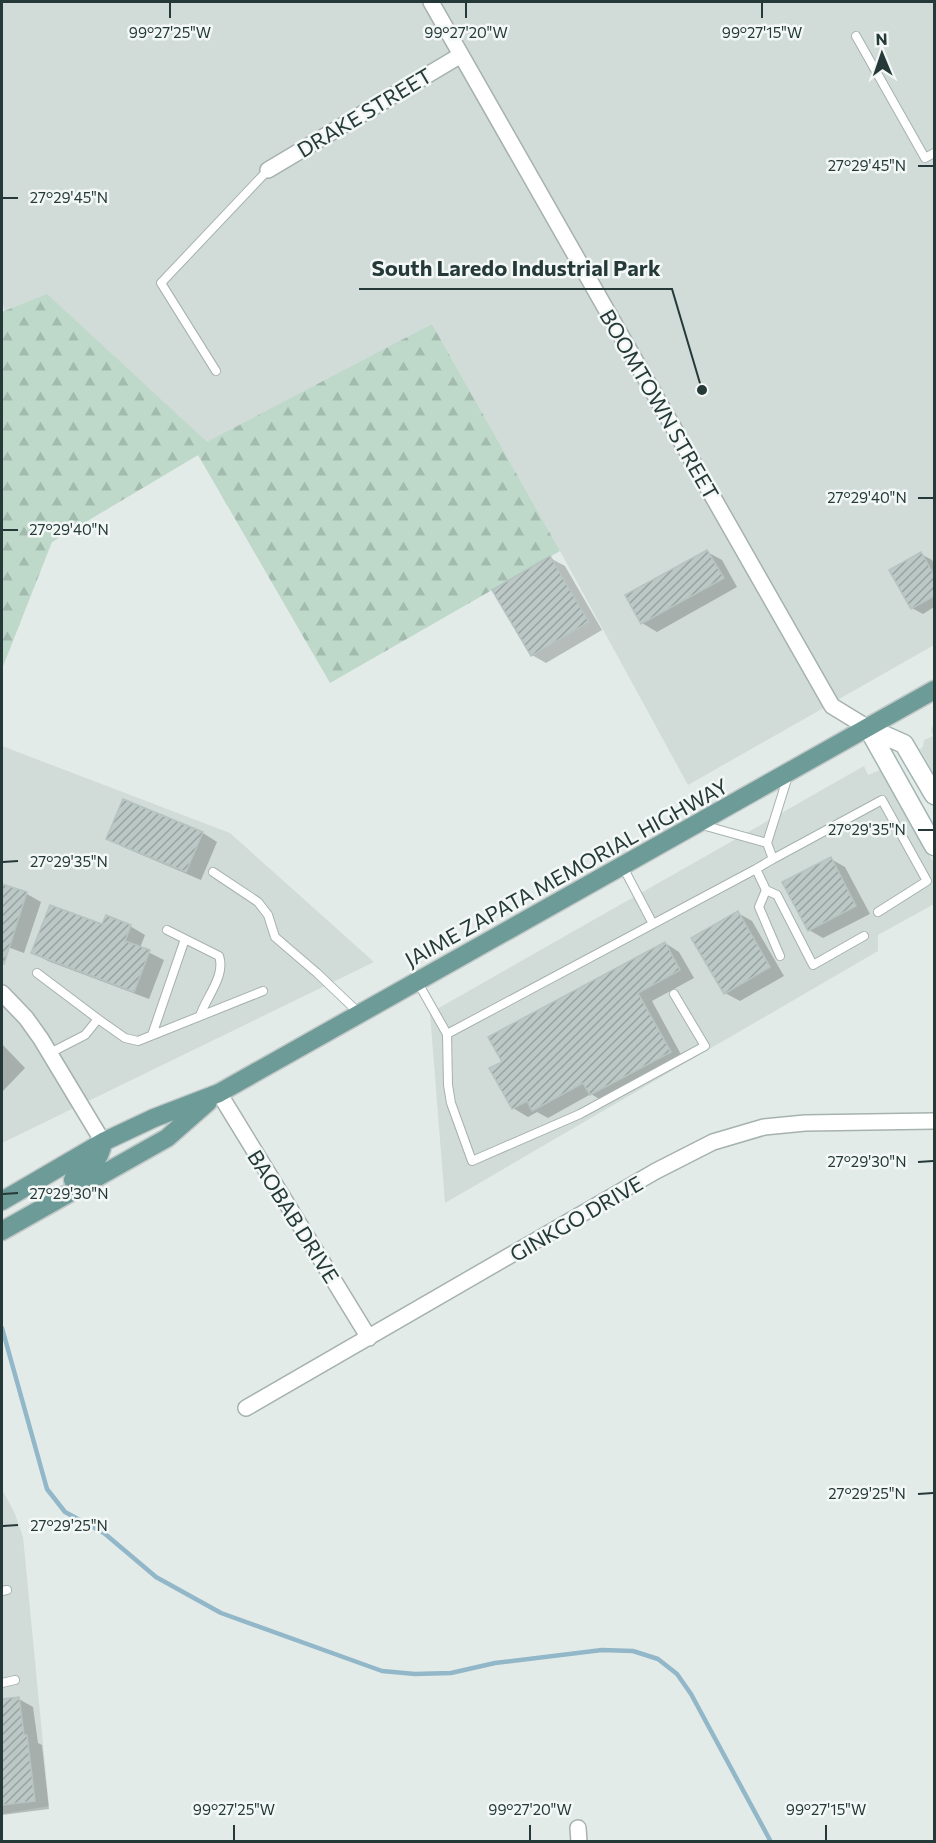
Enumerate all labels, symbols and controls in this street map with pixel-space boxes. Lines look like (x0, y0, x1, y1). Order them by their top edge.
text: 99°27'25"W (129, 23, 211, 41)
text: 99°27'20"W (424, 23, 508, 41)
text: 99°27'15"W (722, 23, 802, 41)
north arrow (852, 24, 912, 84)
text: N (875, 29, 888, 48)
street label: DRAKE STREET (292, 62, 436, 162)
text: 27°29'45"N (828, 156, 906, 174)
text: 27°29'45"N (30, 188, 108, 206)
callout: South Laredo Industrial Park (359, 249, 672, 289)
text: South Laredo Industrial Park (371, 254, 661, 281)
street label: BOOMTOWN STREET (595, 304, 725, 504)
text: 27°29'40"N (827, 488, 907, 506)
text: 27°29'40"N (29, 520, 109, 538)
street label: JAIME ZAPATA MEMORIAL HIGHWAY (400, 772, 732, 972)
text: 27°29'35"N (828, 820, 906, 838)
text: 27°29'35"N (30, 852, 108, 870)
street label: BAOBAB DRIVE (243, 1145, 345, 1287)
text: 27°29'30"N (827, 1152, 907, 1170)
street label: GINKGO DRIVE (505, 1170, 647, 1266)
text: 27°29'30"N (29, 1184, 109, 1202)
text: 27°29'25"N (828, 1484, 906, 1502)
text: 27°29'25"N (30, 1516, 108, 1534)
text: 99°27'25"W (193, 1800, 275, 1818)
text: 99°27'20"W (488, 1800, 572, 1818)
text: 99°27'15"W (786, 1800, 866, 1818)

